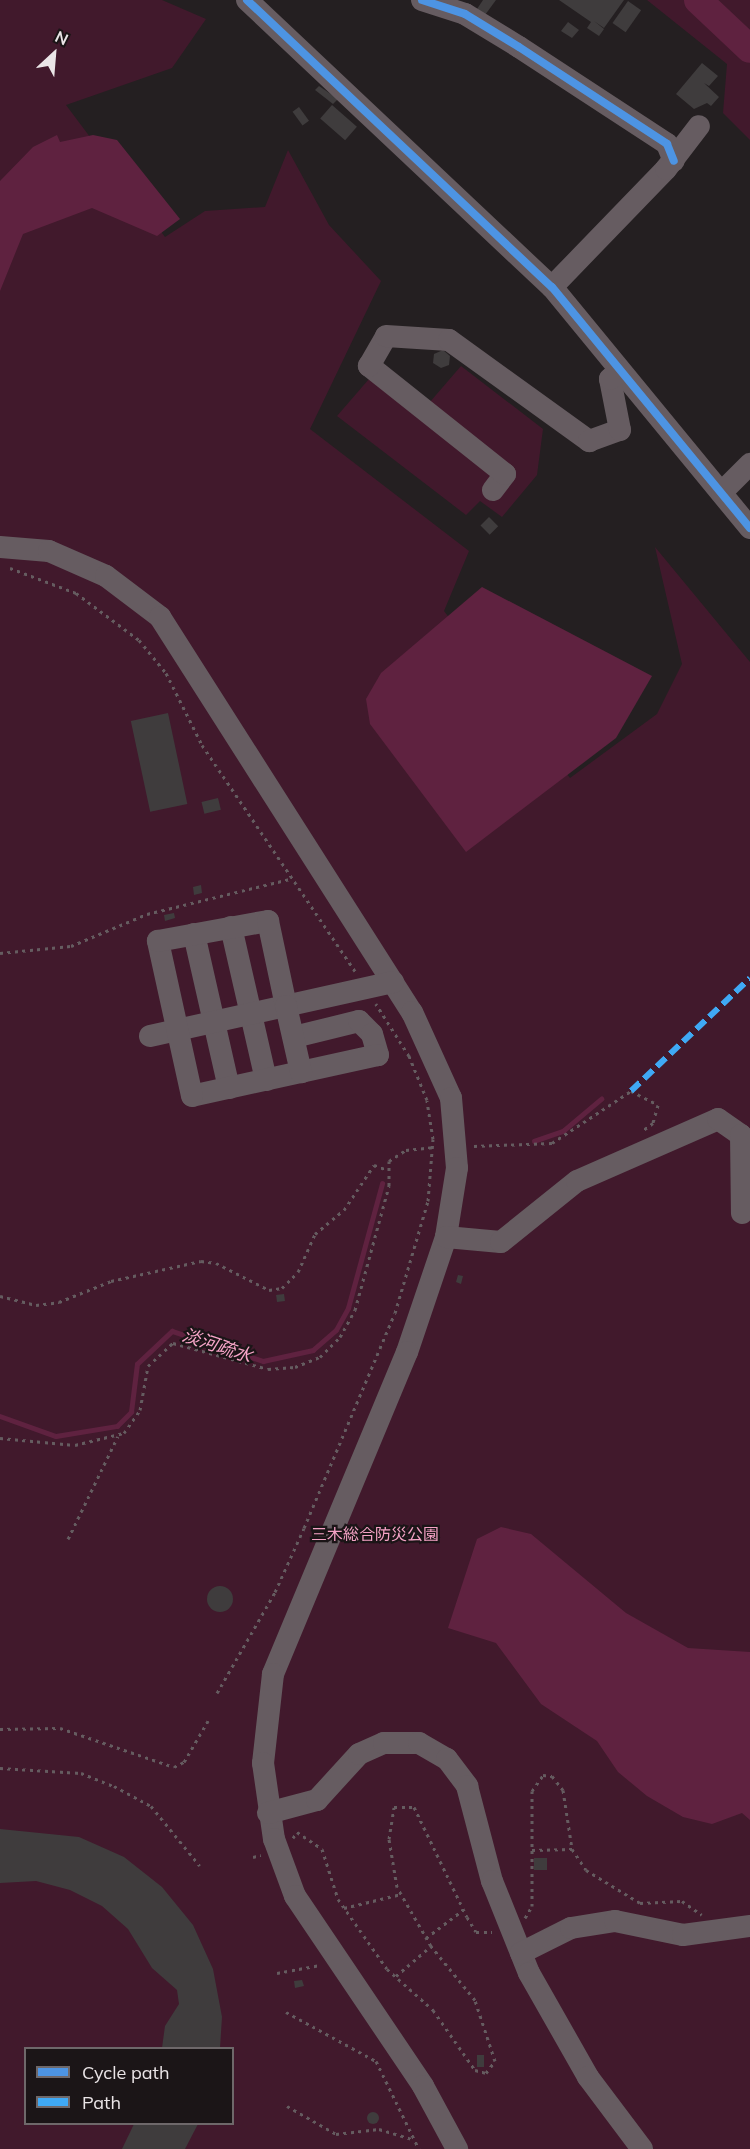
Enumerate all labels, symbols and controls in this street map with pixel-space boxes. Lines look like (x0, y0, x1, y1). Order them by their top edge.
north arrow (24, 24, 84, 84)
text: N (52, 26, 72, 49)
water label: 淡河疏水 (179, 1325, 255, 1367)
park label: 三木総合防災公園 (311, 1524, 439, 1544)
legend (24, 2047, 234, 2125)
text: Cycle path (82, 2061, 169, 2084)
text: Path (82, 2091, 121, 2114)

